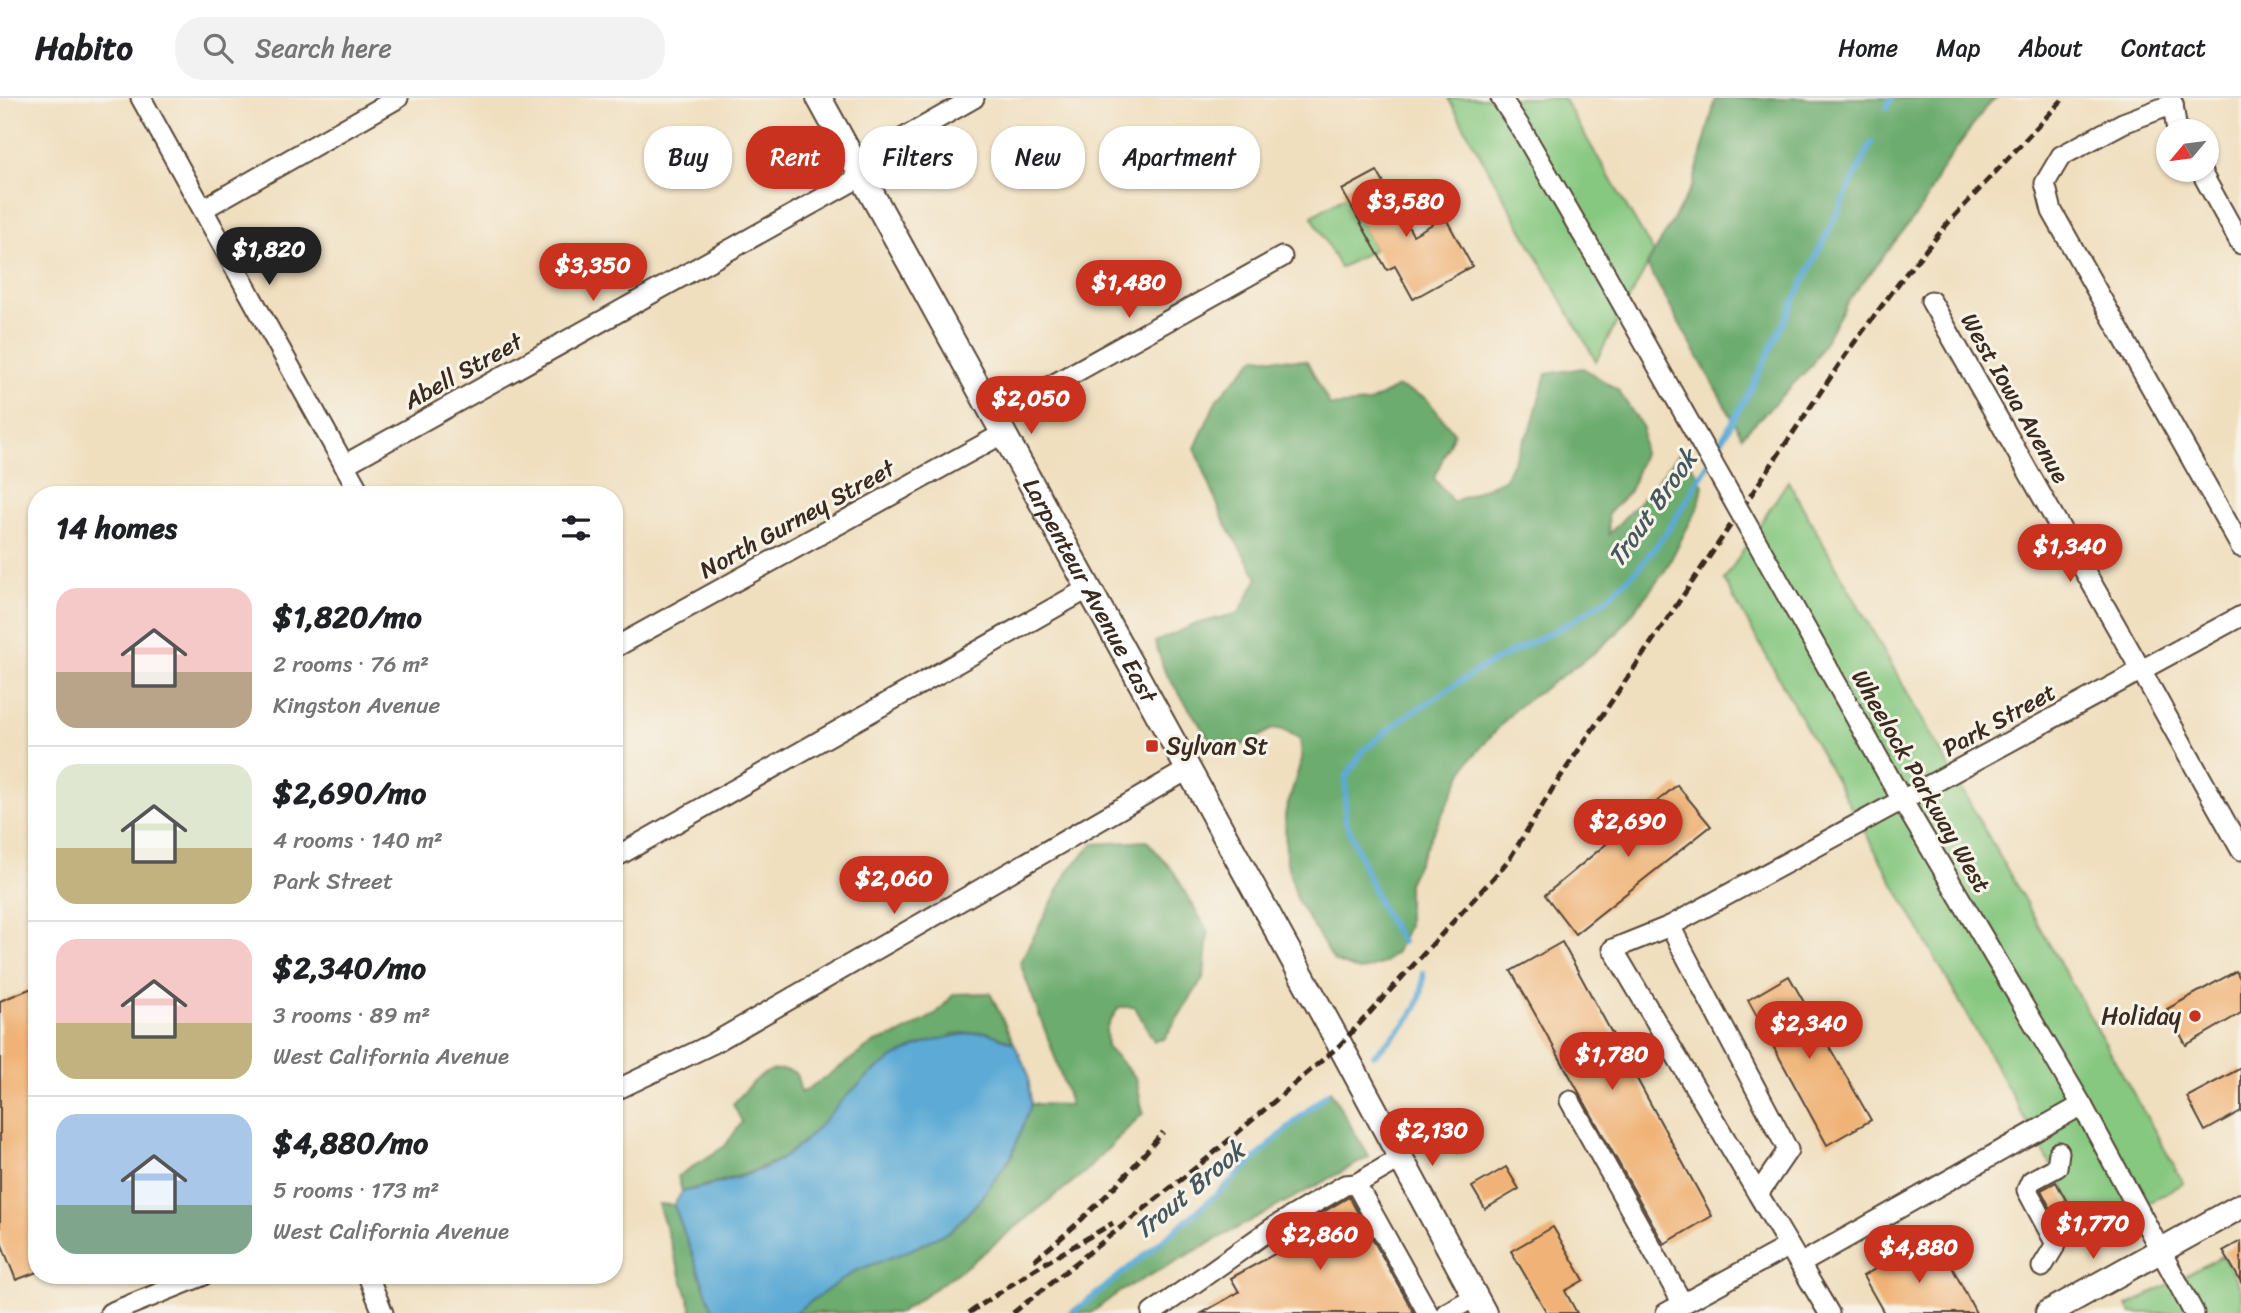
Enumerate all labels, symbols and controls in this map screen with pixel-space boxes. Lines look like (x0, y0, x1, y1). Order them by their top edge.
search box (175, 17, 665, 80)
text: Habito (35, 19, 133, 77)
text: Search here (255, 25, 392, 71)
text: Home (1838, 27, 1898, 69)
text: Map (1936, 27, 1980, 69)
text: About (2018, 27, 2083, 69)
text: Contact (2121, 27, 2206, 69)
icon: search (199, 29, 237, 67)
north arrow (2156, 119, 2219, 182)
map controls (2156, 119, 2219, 182)
chip: Buy (644, 126, 732, 189)
chip: Rent (746, 126, 845, 189)
chip: Filters (859, 126, 977, 189)
chip: New (991, 126, 1085, 189)
chip: Apartment (1099, 126, 1260, 189)
pin: $3,580 (1349, 180, 1463, 239)
text: $3,580 (1368, 181, 1444, 222)
pin: $1,820 (212, 228, 326, 287)
text: $1,820 (232, 229, 306, 270)
pin: $3,350 (536, 244, 650, 303)
text: $3,350 (555, 245, 631, 286)
pin: $1,480 (1072, 260, 1186, 320)
text: $1,480 (1092, 262, 1166, 303)
street label: West Iowa Avenue (1949, 305, 2081, 492)
street label: Abell Street (395, 320, 532, 422)
pin: $2,050 (974, 376, 1088, 436)
text: $2,050 (992, 378, 1070, 419)
water label: Trout Brook (1594, 437, 1711, 577)
street label: North Gurney Street (691, 447, 904, 590)
street label: Larpenteur Avenue East (1011, 470, 1170, 712)
text: 14 homes (56, 501, 177, 555)
icon: filters (557, 509, 595, 547)
pin: $1,340 (2013, 524, 2127, 584)
text: $1,340 (2033, 526, 2107, 567)
text: $1,820/mo (273, 590, 422, 644)
icon: home (112, 616, 196, 700)
text: 2 rooms · 76 m² (273, 644, 429, 685)
street label: Wheelock Parkway West (1840, 661, 2002, 901)
street label: Park Street (1934, 671, 2064, 769)
text: Kingston Avenue (273, 685, 440, 726)
place label: Sylvan St (1166, 725, 1268, 767)
marker: Sylvan St (1144, 738, 1160, 754)
text: $2,690/mo (273, 766, 426, 820)
icon: home (112, 792, 196, 876)
pin: $2,690 (1571, 800, 1685, 859)
text: $2,690 (1590, 801, 1666, 842)
text: 4 rooms · 140 m² (273, 820, 443, 861)
pin: $2,060 (837, 856, 951, 916)
text: $2,060 (855, 858, 933, 899)
text: Park Street (273, 861, 393, 902)
text: $2,340/mo (273, 941, 426, 995)
icon: home (112, 967, 196, 1051)
text: 3 rooms · 89 m² (273, 995, 430, 1036)
place label: Holiday (2101, 995, 2182, 1037)
pin: $2,340 (1752, 1002, 1866, 1061)
text: $2,340 (1771, 1003, 1847, 1044)
marker: Holiday (2187, 1008, 2203, 1024)
pin: $1,780 (1555, 1032, 1669, 1092)
text: $1,780 (1575, 1034, 1649, 1075)
text: West California Avenue (273, 1036, 509, 1077)
pin: $2,130 (1375, 1108, 1489, 1168)
text: $2,130 (1396, 1110, 1468, 1151)
text: $4,880/mo (273, 1116, 428, 1170)
water label: Trout Brook (1122, 1127, 1258, 1251)
icon: home (112, 1142, 196, 1226)
text: 5 rooms · 173 m² (273, 1170, 439, 1211)
pin: $1,770 (2036, 1202, 2150, 1261)
text: $1,770 (2057, 1203, 2129, 1244)
text: West California Avenue (273, 1211, 509, 1252)
pin: $2,860 (1263, 1212, 1377, 1272)
text: $2,860 (1282, 1214, 1358, 1255)
pin: $4,880 (1862, 1226, 1976, 1285)
text: $4,880 (1880, 1227, 1958, 1268)

